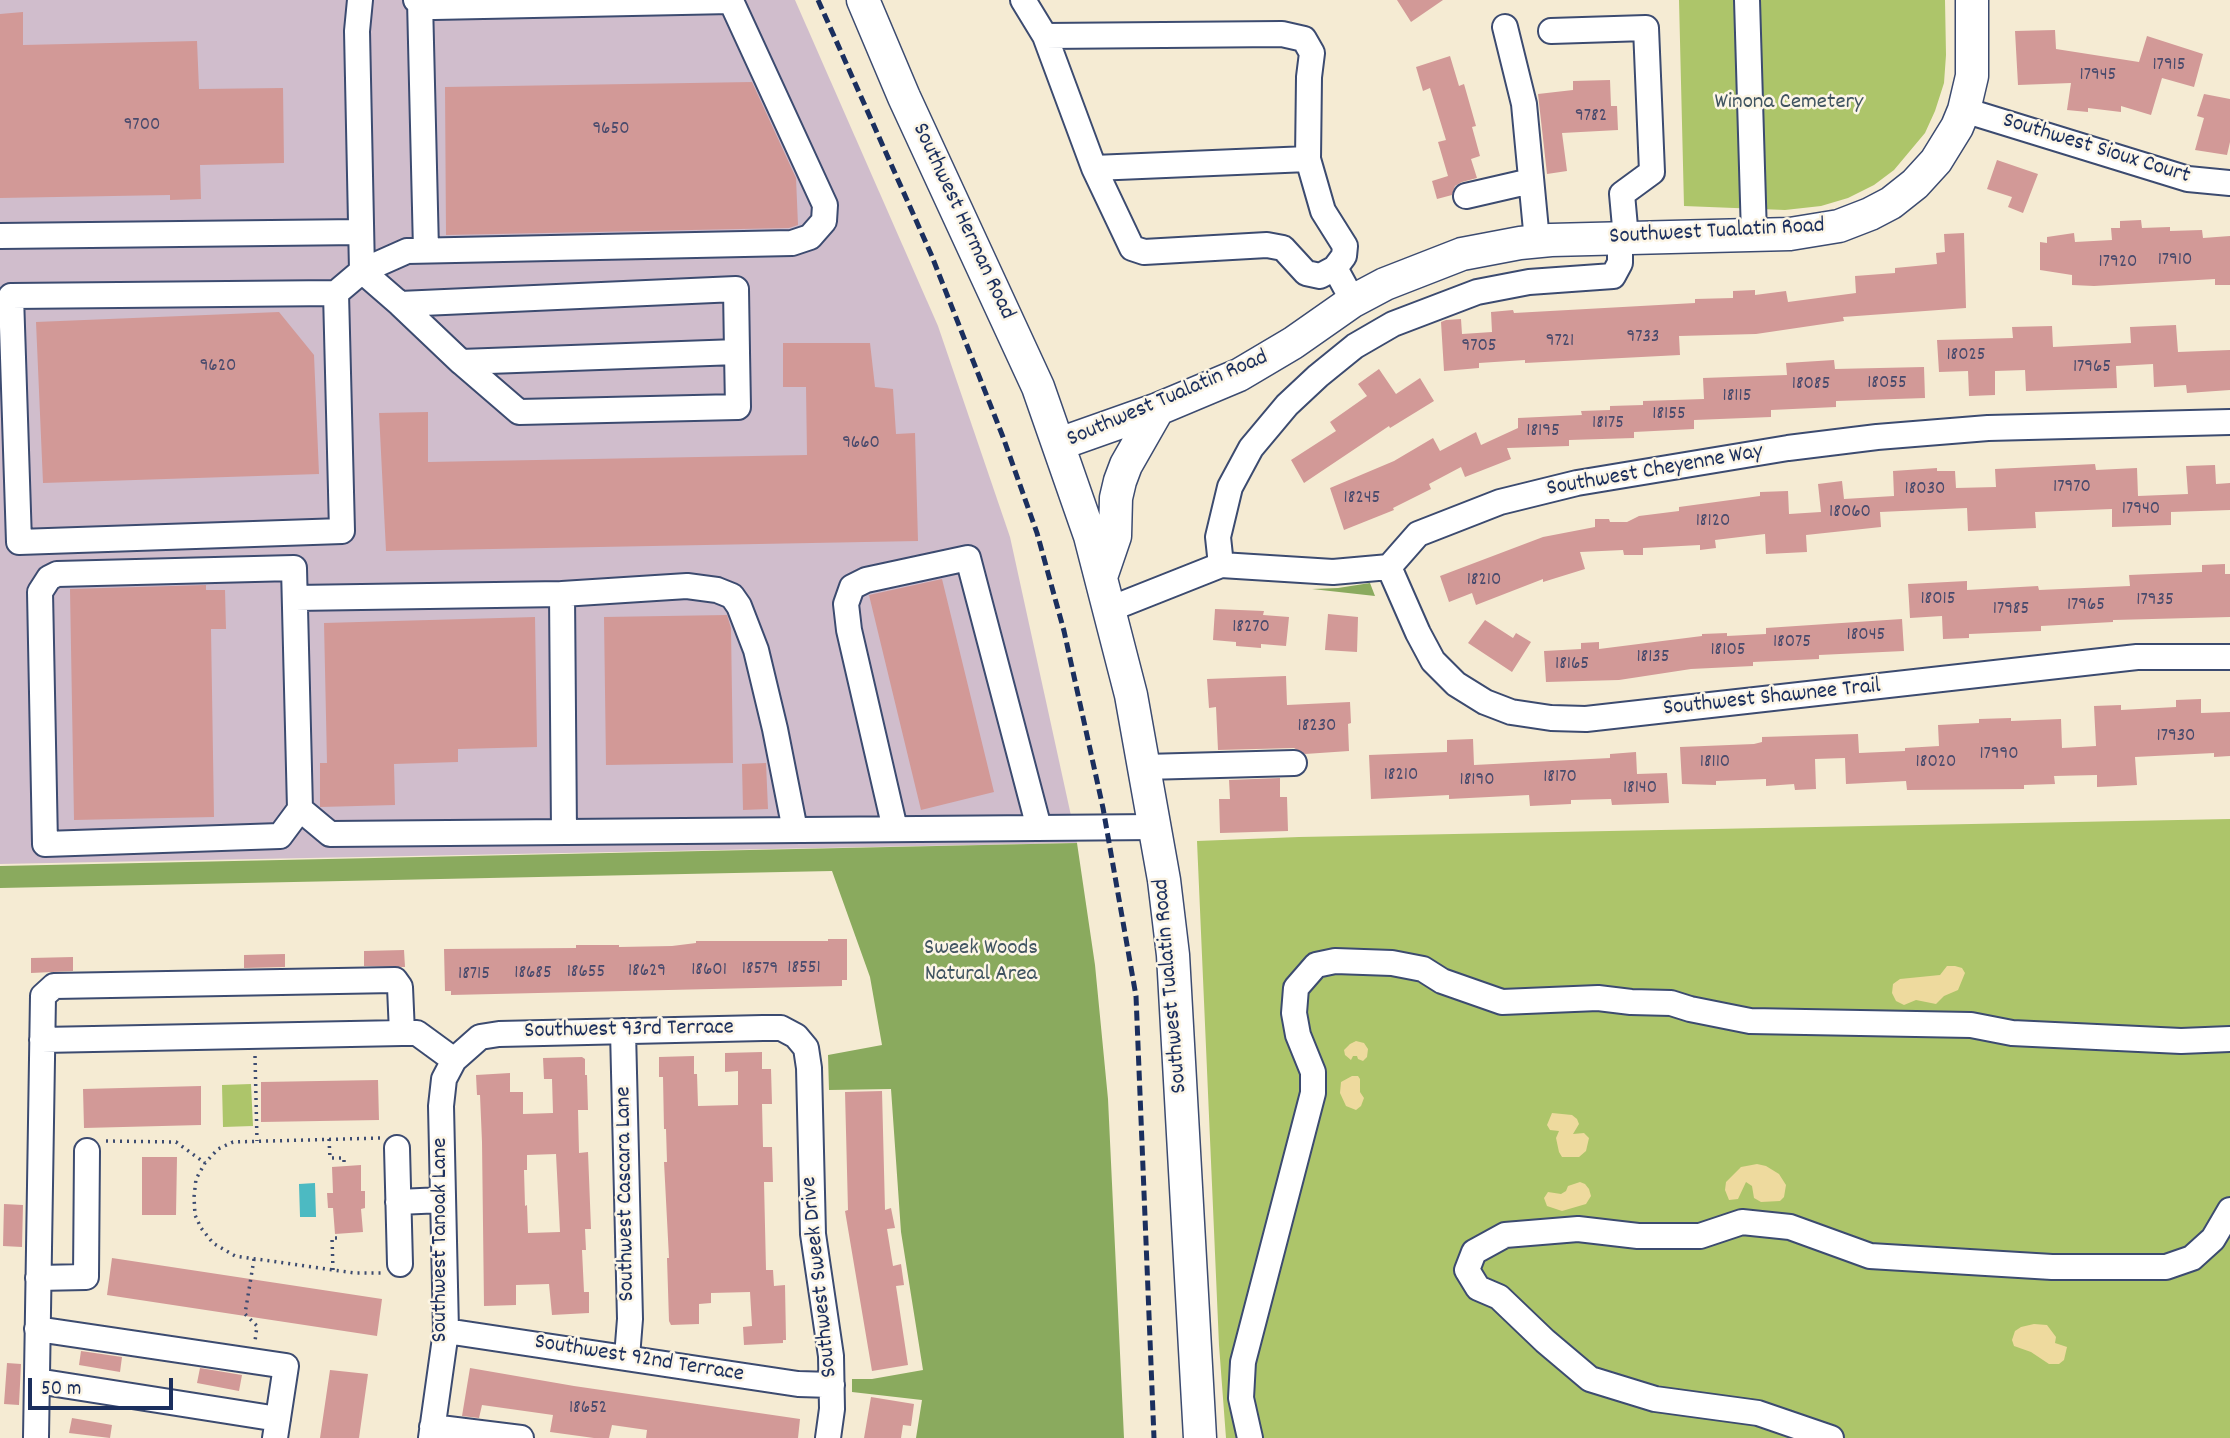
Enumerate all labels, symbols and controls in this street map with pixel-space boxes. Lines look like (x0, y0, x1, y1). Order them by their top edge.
house number: 17915 (2152, 55, 2186, 77)
house number: 17945 (2080, 65, 2116, 87)
park label: Winona Cemetery (1715, 90, 1863, 118)
house number: 9782 (1575, 106, 1607, 128)
street label: Southwest Sioux Court (1999, 108, 2193, 192)
house number: 9700 (124, 115, 160, 137)
house number: 9650 (592, 119, 630, 141)
street label: Southwest Herman Road (904, 119, 1020, 325)
street label: Southwest Tualatin Road (1609, 214, 1825, 252)
house number: 17910 (2158, 250, 2192, 272)
house number: 17920 (2099, 252, 2137, 274)
house number: 9733 (1627, 327, 1659, 349)
house number: 9721 (1546, 331, 1574, 353)
house number: 9705 (1461, 336, 1497, 358)
street label: Southwest Tualatin Road (1063, 345, 1273, 455)
house number: 18025 (1946, 345, 1986, 367)
house number: 9620 (200, 356, 236, 378)
house number: 17965 (2073, 357, 2111, 379)
house number: 18055 (1867, 373, 1907, 395)
house number: 18085 (1792, 374, 1830, 396)
house number: 18115 (1723, 386, 1751, 408)
house number: 18155 (1652, 404, 1686, 426)
house number: 18175 (1592, 413, 1624, 435)
house number: 18195 (1526, 421, 1560, 443)
house number: 9660 (842, 433, 880, 455)
street label: Southwest Cheyenne Way (1545, 439, 1765, 505)
house number: 17970 (2053, 477, 2091, 499)
house number: 18030 (1905, 479, 1945, 501)
house number: 18245 (1344, 488, 1380, 510)
house number: 17940 (2122, 499, 2160, 521)
house number: 18060 (1829, 502, 1871, 524)
house number: 18120 (1696, 511, 1730, 533)
house number: 18210 (1467, 570, 1501, 592)
house number: 18015 (1920, 589, 1956, 611)
house number: 17935 (2136, 590, 2174, 612)
house number: 17965 (2067, 595, 2105, 617)
house number: 17985 (1993, 599, 2029, 621)
house number: 18270 (1232, 617, 1270, 639)
house number: 18045 (1847, 625, 1885, 647)
house number: 18075 (1773, 632, 1811, 654)
house number: 18105 (1710, 640, 1746, 662)
house number: 18135 (1636, 647, 1670, 669)
house number: 18165 (1555, 654, 1589, 676)
street label: Southwest Shawnee Trail (1662, 674, 1882, 724)
house number: 18230 (1298, 716, 1336, 738)
house number: 17930 (2157, 726, 2195, 748)
house number: 17990 (1979, 744, 2019, 766)
house number: 18110 (1700, 752, 1730, 774)
house number: 18020 (1916, 752, 1956, 774)
house number: 18210 (1384, 765, 1418, 787)
house number: 18170 (1543, 767, 1577, 789)
house number: 18190 (1460, 770, 1494, 792)
house number: 18140 (1623, 778, 1657, 800)
street label: Southwest Tualatin Road (1149, 877, 1195, 1095)
park label: Sweek Woods Natural Area (924, 936, 1038, 990)
house number: 18551 (787, 958, 821, 980)
house number: 18579 (742, 959, 778, 981)
house number: 18601 (691, 960, 727, 982)
house number: 18629 (628, 961, 666, 983)
house number: 18655 (567, 962, 605, 984)
house number: 18685 (514, 963, 552, 985)
house number: 18715 (458, 964, 490, 986)
street label: Southwest 93rd Terrace (524, 1015, 734, 1047)
street label: Southwest Cascara Lane (611, 1086, 643, 1302)
street label: Southwest Tanoak Lane (428, 1138, 456, 1342)
street label: Southwest Sweek Drive (797, 1175, 845, 1379)
street label: Southwest 92nd Terrace (532, 1330, 746, 1390)
scale bar (32, 1364, 177, 1408)
text: 50 m (41, 1375, 81, 1405)
house number: 18652 (569, 1398, 607, 1420)

